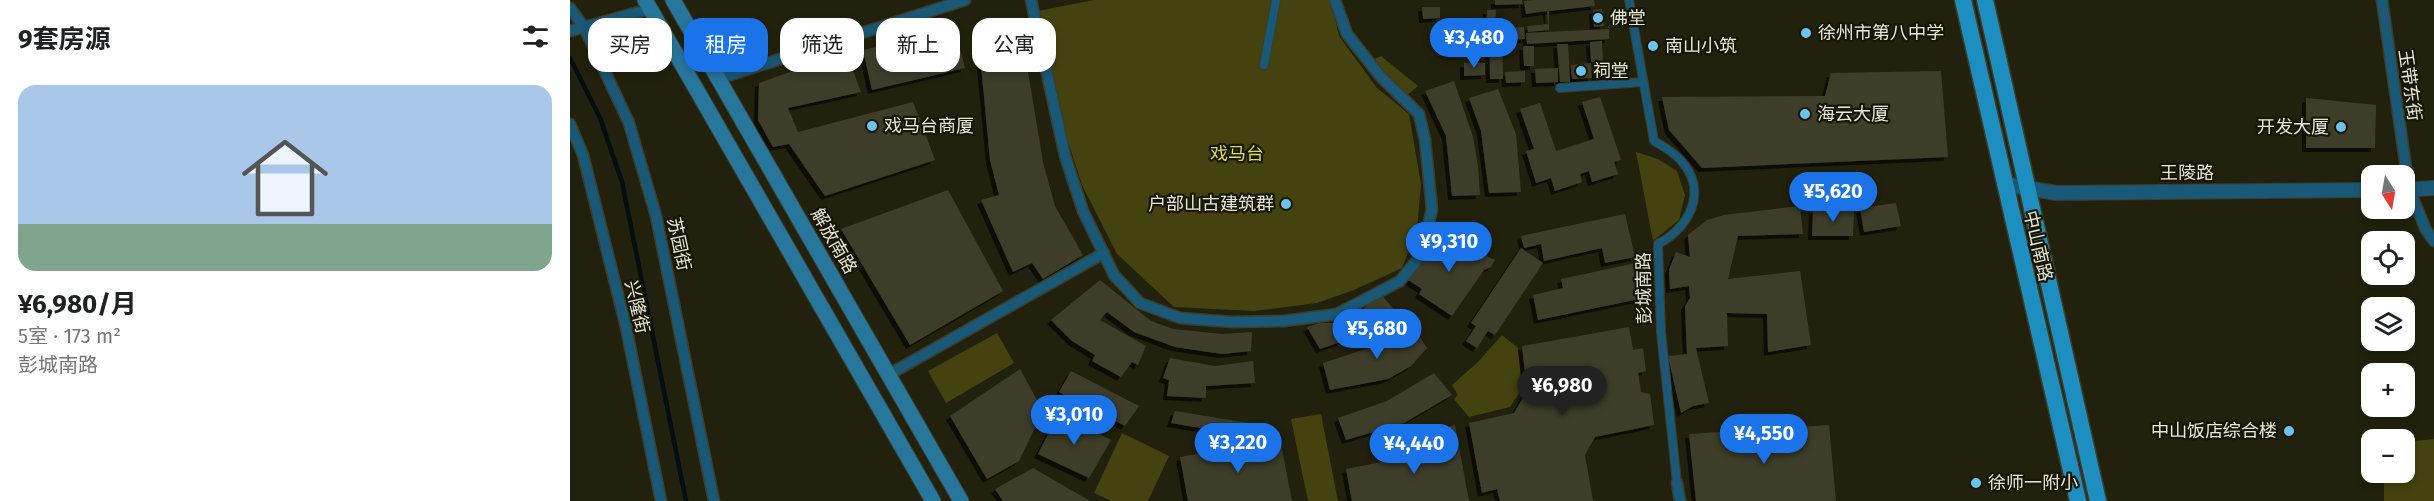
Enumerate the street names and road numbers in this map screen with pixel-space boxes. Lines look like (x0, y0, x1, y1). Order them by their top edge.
street label: 玉带东街 (2394, 48, 2426, 122)
street label: 王陵路 (2160, 162, 2214, 184)
street label: 解放南路 (806, 204, 862, 278)
street label: 中山南路 (2019, 208, 2057, 284)
street label: 苏园街 (663, 215, 695, 273)
street label: 彭城南路 (1632, 252, 1656, 324)
street label: 兴隆街 (620, 278, 654, 336)

